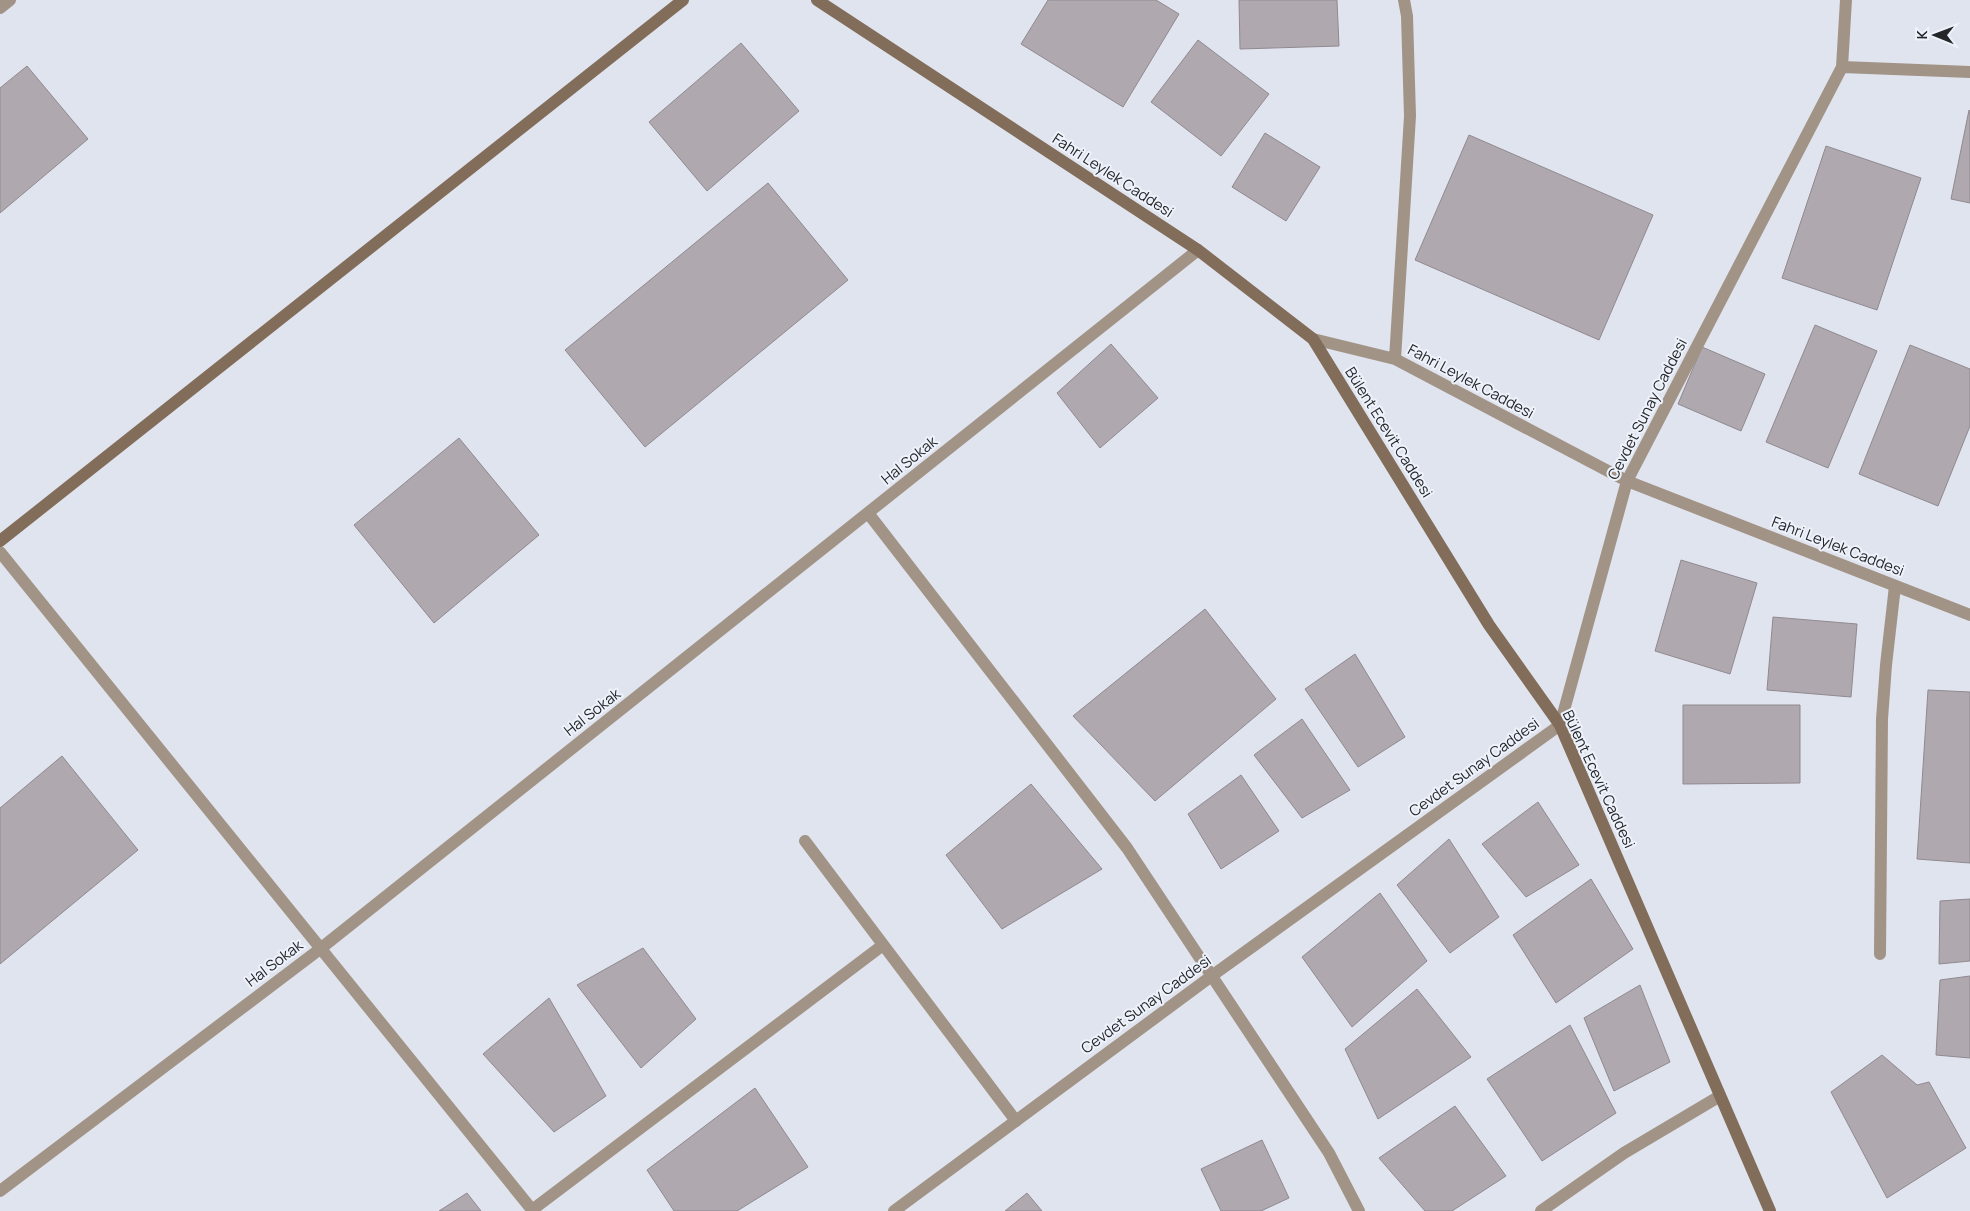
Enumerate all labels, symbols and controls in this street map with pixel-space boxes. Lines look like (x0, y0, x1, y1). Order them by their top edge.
north arrow (1910, 10, 1960, 60)
text: K (1912, 29, 1931, 39)
street label: Fahri Leylek Caddesi (1048, 128, 1178, 222)
street label: Cevdet Sunay Caddesi (1602, 335, 1692, 483)
street label: Fahri Leylek Caddesi (1404, 339, 1538, 423)
street label: Bülent Ecevit Caddesi (1340, 363, 1438, 501)
street label: Hal Sokak (877, 431, 942, 489)
street label: Fahri Leylek Caddesi (1769, 511, 1907, 581)
street label: Hal Sokak (559, 683, 625, 741)
street label: Bülent Ecevit Caddesi (1558, 706, 1640, 852)
street label: Cevdet Sunay Caddesi (1405, 713, 1543, 821)
street label: Hal Sokak (241, 934, 307, 991)
street label: Cevdet Sunay Caddesi (1077, 950, 1215, 1058)

